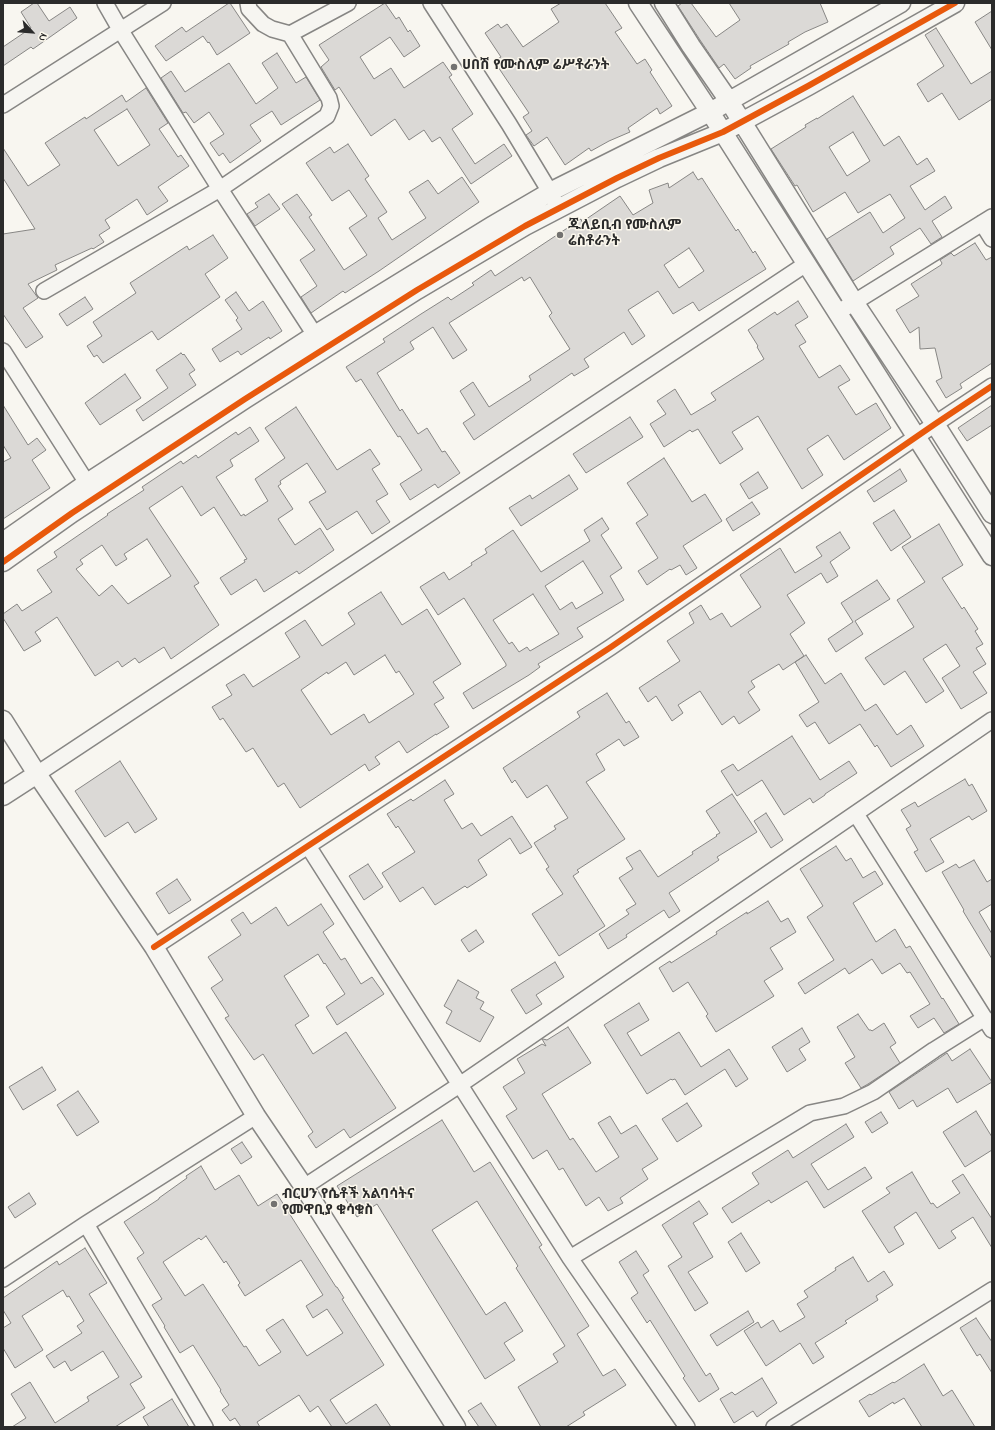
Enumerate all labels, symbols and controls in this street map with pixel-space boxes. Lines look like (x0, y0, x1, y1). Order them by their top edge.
north arrow (12, 12, 52, 52)
text: N (34, 30, 52, 44)
place label: ሀበሽ የሙስሊም ሬሥቶራንት (462, 59, 609, 75)
marker: ሀበሽ የሙስሊም ሬሥቶራንት (449, 62, 459, 72)
place label: ጁለይቢብ የሙስሊም ሬስቶራንት (568, 219, 681, 252)
marker: ጁለይቢብ የሙስሊም ሬስቶራንት (555, 230, 565, 240)
place label: ብርሀን የሴቶች አልባሳትና የመዋቢያ ቁሳቁስ (282, 1188, 415, 1220)
marker: ብርሀን የሴቶች አልባሳትና የመዋቢያ ቁሳቁስ (269, 1199, 279, 1209)

